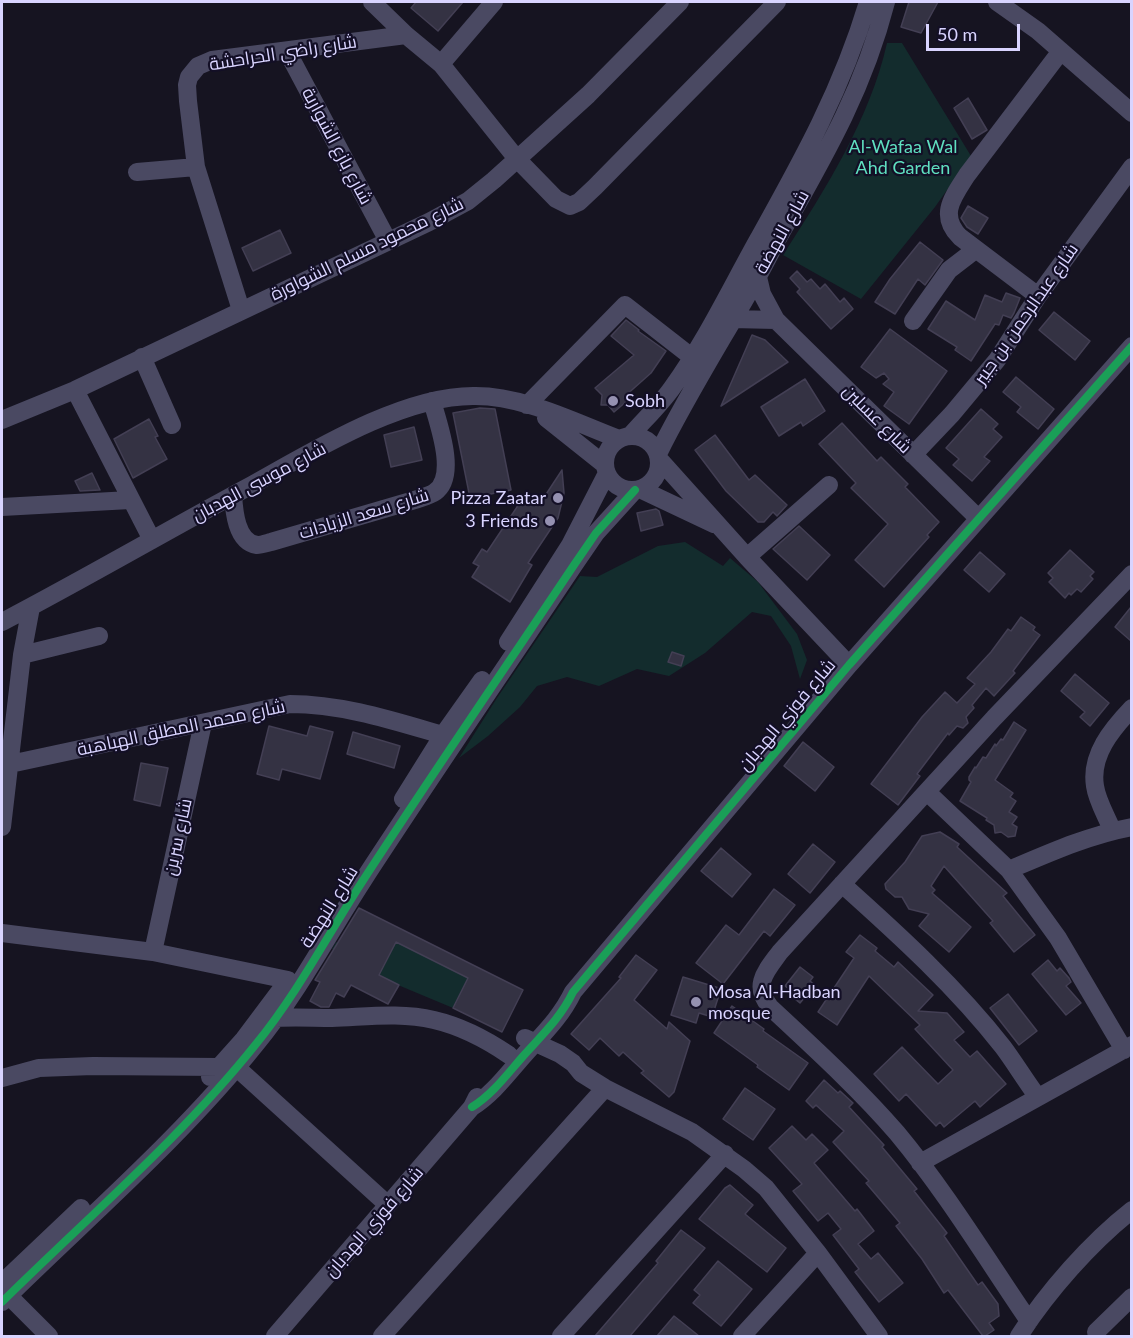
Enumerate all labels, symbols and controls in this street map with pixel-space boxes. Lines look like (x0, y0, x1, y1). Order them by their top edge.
scale bar (929, 12, 1024, 50)
text: 50 m (937, 23, 977, 45)
street label: شارع راضي الحراحشة (208, 31, 358, 75)
street label: شارع بازع الشواربة (297, 84, 377, 208)
park label: Al-Wafaa Wal Ahd Garden (849, 136, 957, 178)
street label: شارع النهضة (750, 186, 814, 278)
street label: شارع محمود مسلم الشواورة (267, 193, 467, 305)
street label: شارع عبدالرحمن بن جبير (969, 239, 1083, 389)
street label: شارع عسلين (838, 380, 916, 458)
place label: Sobh (625, 390, 665, 412)
marker: Sobh (606, 394, 620, 408)
street label: شارع موسى الهدبان (188, 438, 330, 526)
street label: شارع سعد الزيادات (297, 484, 431, 544)
place label: Pizza Zaatar (451, 487, 546, 509)
marker: Pizza Zaatar (551, 491, 565, 505)
place label: 3 Friends (465, 510, 538, 532)
marker: 3 Friends (543, 514, 557, 528)
street label: شارع فوزي الهدبان (734, 655, 840, 775)
street label: شارع محمد المطلق الهباهبة (75, 695, 287, 761)
street label: شارع سرين (159, 796, 197, 878)
street label: شارع النهضة (295, 862, 363, 952)
place label: Mosa Al-Hadban mosque (708, 981, 841, 1024)
marker: Mosa Al-Hadban mosque (689, 995, 703, 1009)
street label: شارع فوزي الهدبان (320, 1162, 428, 1282)

